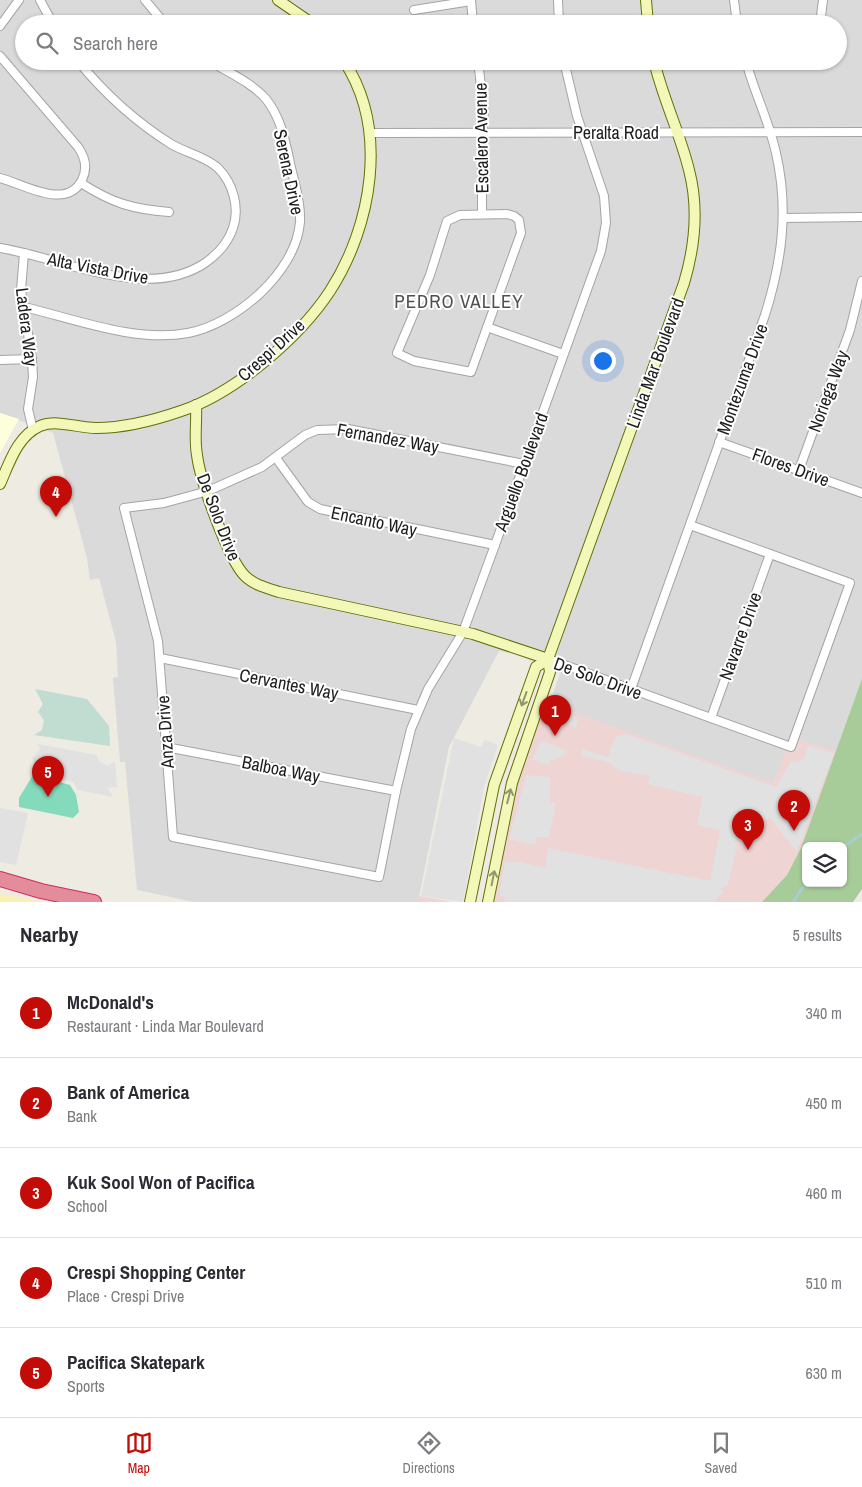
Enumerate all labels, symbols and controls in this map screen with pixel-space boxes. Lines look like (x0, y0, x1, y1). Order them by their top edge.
search box (15, 15, 847, 70)
icon: search (33, 29, 61, 57)
text: Search here (73, 30, 158, 56)
street label: Escalero Avenue (468, 83, 494, 193)
street label: Peralta Road (573, 120, 659, 145)
street label: Serena Drive (268, 127, 310, 217)
street label: Alta Vista Drive (44, 246, 151, 290)
street label: Ladera Way (10, 286, 44, 368)
district label: PEDRO VALLEY (394, 288, 524, 314)
street label: Linda Mar Boulevard (620, 294, 690, 432)
street label: Crespi Drive (232, 313, 310, 387)
street label: Montezuma Drive (710, 320, 774, 438)
street label: Noriega Way (802, 346, 855, 435)
your location (590, 348, 616, 374)
street label: Arguello Boulevard (488, 409, 554, 536)
street label: Fernandez Way (335, 417, 441, 459)
street label: Flores Drive (749, 442, 833, 492)
street label: De Solo Drive (191, 470, 247, 564)
pin: 4 (40, 476, 72, 517)
street label: Encanto Way (329, 500, 420, 542)
street label: Navarre Drive (713, 589, 767, 683)
street label: De Solo Drive (551, 651, 645, 705)
street label: Cervantes Way (237, 662, 341, 706)
one-way arrow (519, 691, 528, 706)
street label: Anza Drive (150, 695, 180, 770)
pin: 1 (539, 695, 571, 736)
street label: Balboa Way (240, 749, 323, 789)
pin: 5 (32, 756, 64, 797)
one-way arrow (505, 789, 514, 805)
pin: 2 (778, 790, 810, 831)
pin: 3 (732, 809, 764, 850)
map controls (802, 842, 847, 887)
button: layers (802, 842, 847, 887)
one-way arrow (488, 870, 498, 886)
text: Nearby (20, 920, 78, 949)
text: 5 results (792, 924, 842, 946)
text: McDonald's (67, 989, 154, 1015)
text: 1 (32, 1002, 40, 1024)
text: 340 m (806, 1002, 842, 1024)
text: Restaurant · Linda Mar Boulevard (67, 1015, 264, 1037)
text: Bank of America (67, 1079, 189, 1105)
text: 2 (32, 1092, 40, 1114)
text: 450 m (806, 1092, 842, 1114)
text: Bank (67, 1105, 97, 1127)
text: Kuk Sool Won of Pacifica (67, 1169, 255, 1195)
text: 3 (32, 1182, 40, 1204)
text: 460 m (806, 1182, 842, 1204)
text: School (67, 1195, 107, 1217)
text: Crespi Shopping Center (67, 1259, 245, 1285)
text: 4 (32, 1272, 40, 1294)
text: 510 m (806, 1272, 842, 1294)
text: Place · Crespi Drive (67, 1285, 184, 1307)
text: Pacifica Skatepark (67, 1349, 205, 1375)
text: 5 (32, 1362, 40, 1384)
text: 630 m (806, 1362, 842, 1384)
text: Sports (67, 1375, 105, 1397)
tab: Map (125, 1429, 153, 1477)
tab: Directions (403, 1429, 455, 1477)
tab: Saved (705, 1429, 737, 1477)

